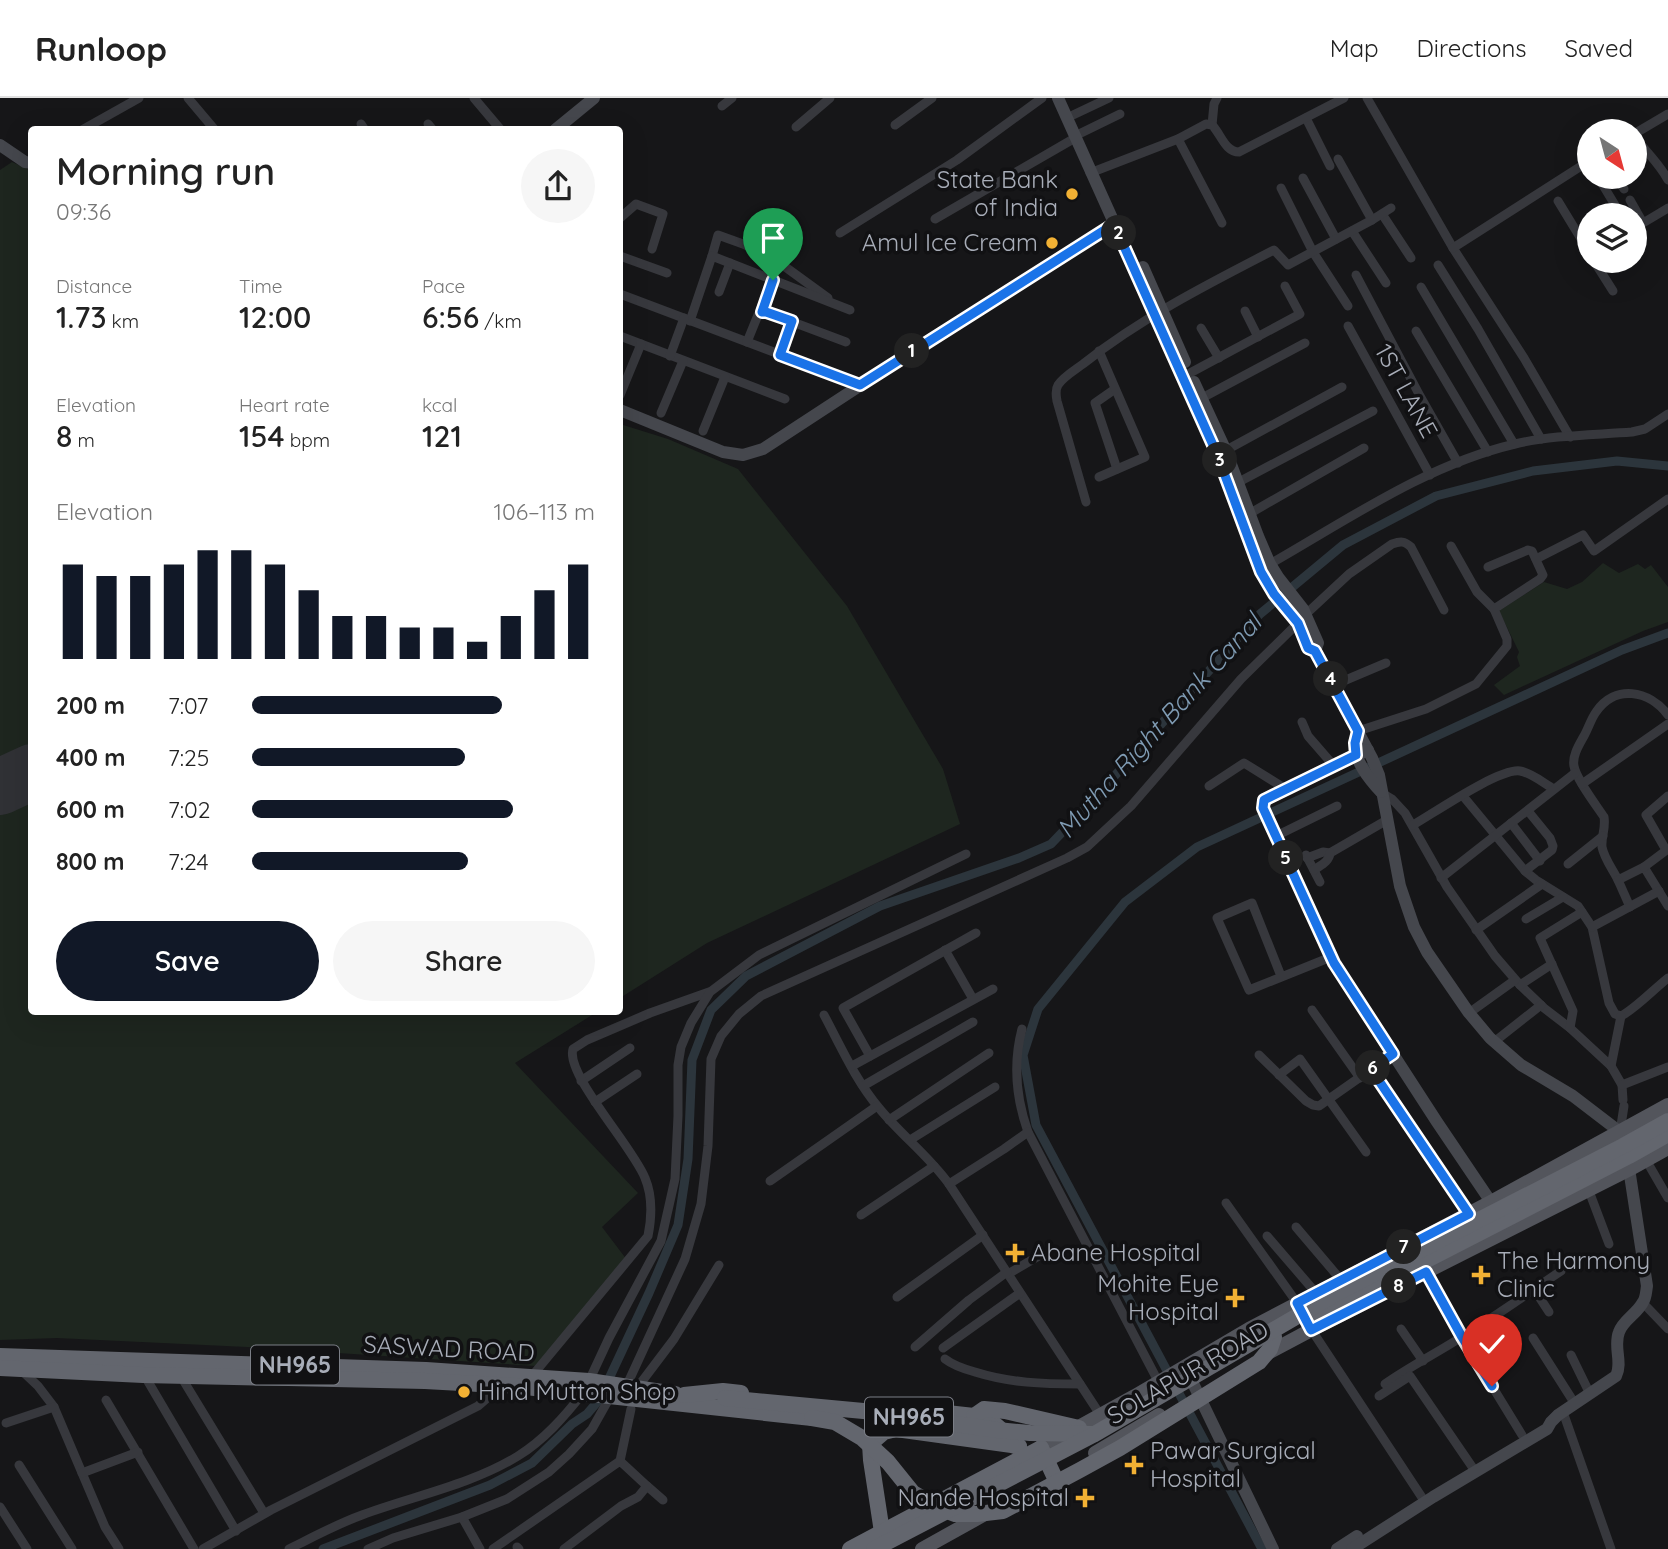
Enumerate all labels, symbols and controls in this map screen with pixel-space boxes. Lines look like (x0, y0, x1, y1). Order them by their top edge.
text: Runloop (35, 28, 167, 69)
text: Map (1330, 33, 1379, 63)
text: Directions (1417, 33, 1527, 63)
text: Saved (1565, 33, 1633, 63)
north arrow (1577, 119, 1647, 189)
map controls (1577, 119, 1647, 273)
text: Morning run (56, 147, 275, 195)
button: share (521, 149, 595, 223)
place label: State Bank of India (937, 164, 1058, 222)
marker: State Bank of India (1064, 186, 1080, 202)
text: 09:36 (56, 197, 111, 226)
button: layers (1577, 203, 1647, 273)
pin (743, 208, 803, 280)
pin: 2 (1102, 216, 1136, 250)
icon: arrive (754, 219, 792, 257)
text: 2 (1113, 220, 1124, 244)
place label: Amul Ice Cream (862, 227, 1038, 257)
marker: Amul Ice Cream (1044, 235, 1060, 251)
text: Distance (56, 274, 132, 298)
text: Time (239, 274, 283, 298)
text: Pace (422, 274, 465, 298)
text: 1.73 (56, 298, 106, 336)
text: 12:00 (239, 298, 311, 336)
text: 6:56 (422, 298, 479, 336)
text: km (106, 309, 139, 333)
text: /km (479, 309, 522, 333)
pin: 1 (894, 334, 930, 368)
text: 1 (908, 338, 915, 362)
street label: 1ST LANE (1369, 338, 1445, 443)
text: Elevation (56, 393, 136, 417)
text: Heart rate (239, 393, 330, 417)
text: kcal (422, 393, 457, 417)
text: 8 (56, 417, 72, 455)
text: 154 (239, 417, 285, 455)
text: 121 (422, 417, 462, 455)
text: m (72, 428, 95, 452)
text: bpm (285, 428, 330, 452)
pin: 3 (1202, 442, 1238, 478)
text: 3 (1214, 447, 1225, 471)
text: Elevation (56, 497, 153, 526)
text: 106–113 m (493, 497, 595, 526)
water label: Mutha Right Bank Canal (1049, 604, 1270, 845)
pin: 4 (1314, 662, 1348, 696)
text: 4 (1325, 666, 1336, 690)
text: 200 m (56, 691, 125, 720)
text: 7:07 (168, 691, 208, 720)
text: 400 m (56, 743, 125, 772)
text: 7:25 (168, 743, 209, 772)
text: 600 m (56, 795, 125, 824)
text: 7:02 (168, 795, 211, 824)
pin: 5 (1268, 840, 1304, 876)
text: 5 (1280, 845, 1291, 869)
text: 800 m (56, 847, 125, 876)
text: 7:24 (168, 847, 209, 876)
button: Save (56, 921, 319, 1001)
button: Share (333, 921, 595, 1001)
pin: 6 (1356, 1051, 1390, 1086)
text: 6 (1367, 1055, 1378, 1079)
pin: 7 (1386, 1230, 1422, 1264)
text: 7 (1398, 1234, 1409, 1258)
place label: Abane Hospital (1031, 1237, 1201, 1267)
marker: Abane Hospital (1005, 1243, 1025, 1263)
place label: The Harmony Clinic (1497, 1245, 1650, 1303)
marker: The Harmony Clinic (1471, 1265, 1491, 1285)
place label: Mohite Eye Hospital (1097, 1268, 1219, 1326)
pin: 8 (1382, 1268, 1416, 1304)
text: 8 (1393, 1273, 1404, 1297)
marker: Mohite Eye Hospital (1225, 1288, 1245, 1308)
street label: SOLAPUR ROAD (1102, 1314, 1273, 1430)
pin (1462, 1314, 1522, 1386)
icon: check (1473, 1325, 1511, 1363)
street label: SASWAD ROAD (363, 1329, 535, 1367)
road number: NH965 (251, 1346, 339, 1384)
place label: Hind Mutton Shop (478, 1376, 676, 1406)
marker: Hind Mutton Shop (456, 1384, 472, 1400)
road number: NH965 (865, 1398, 953, 1436)
place label: Pawar Surgical Hospital (1150, 1435, 1316, 1493)
marker: Pawar Surgical Hospital (1124, 1455, 1144, 1475)
place label: Nande Hospital (898, 1482, 1069, 1512)
marker: Nande Hospital (1075, 1488, 1095, 1508)

